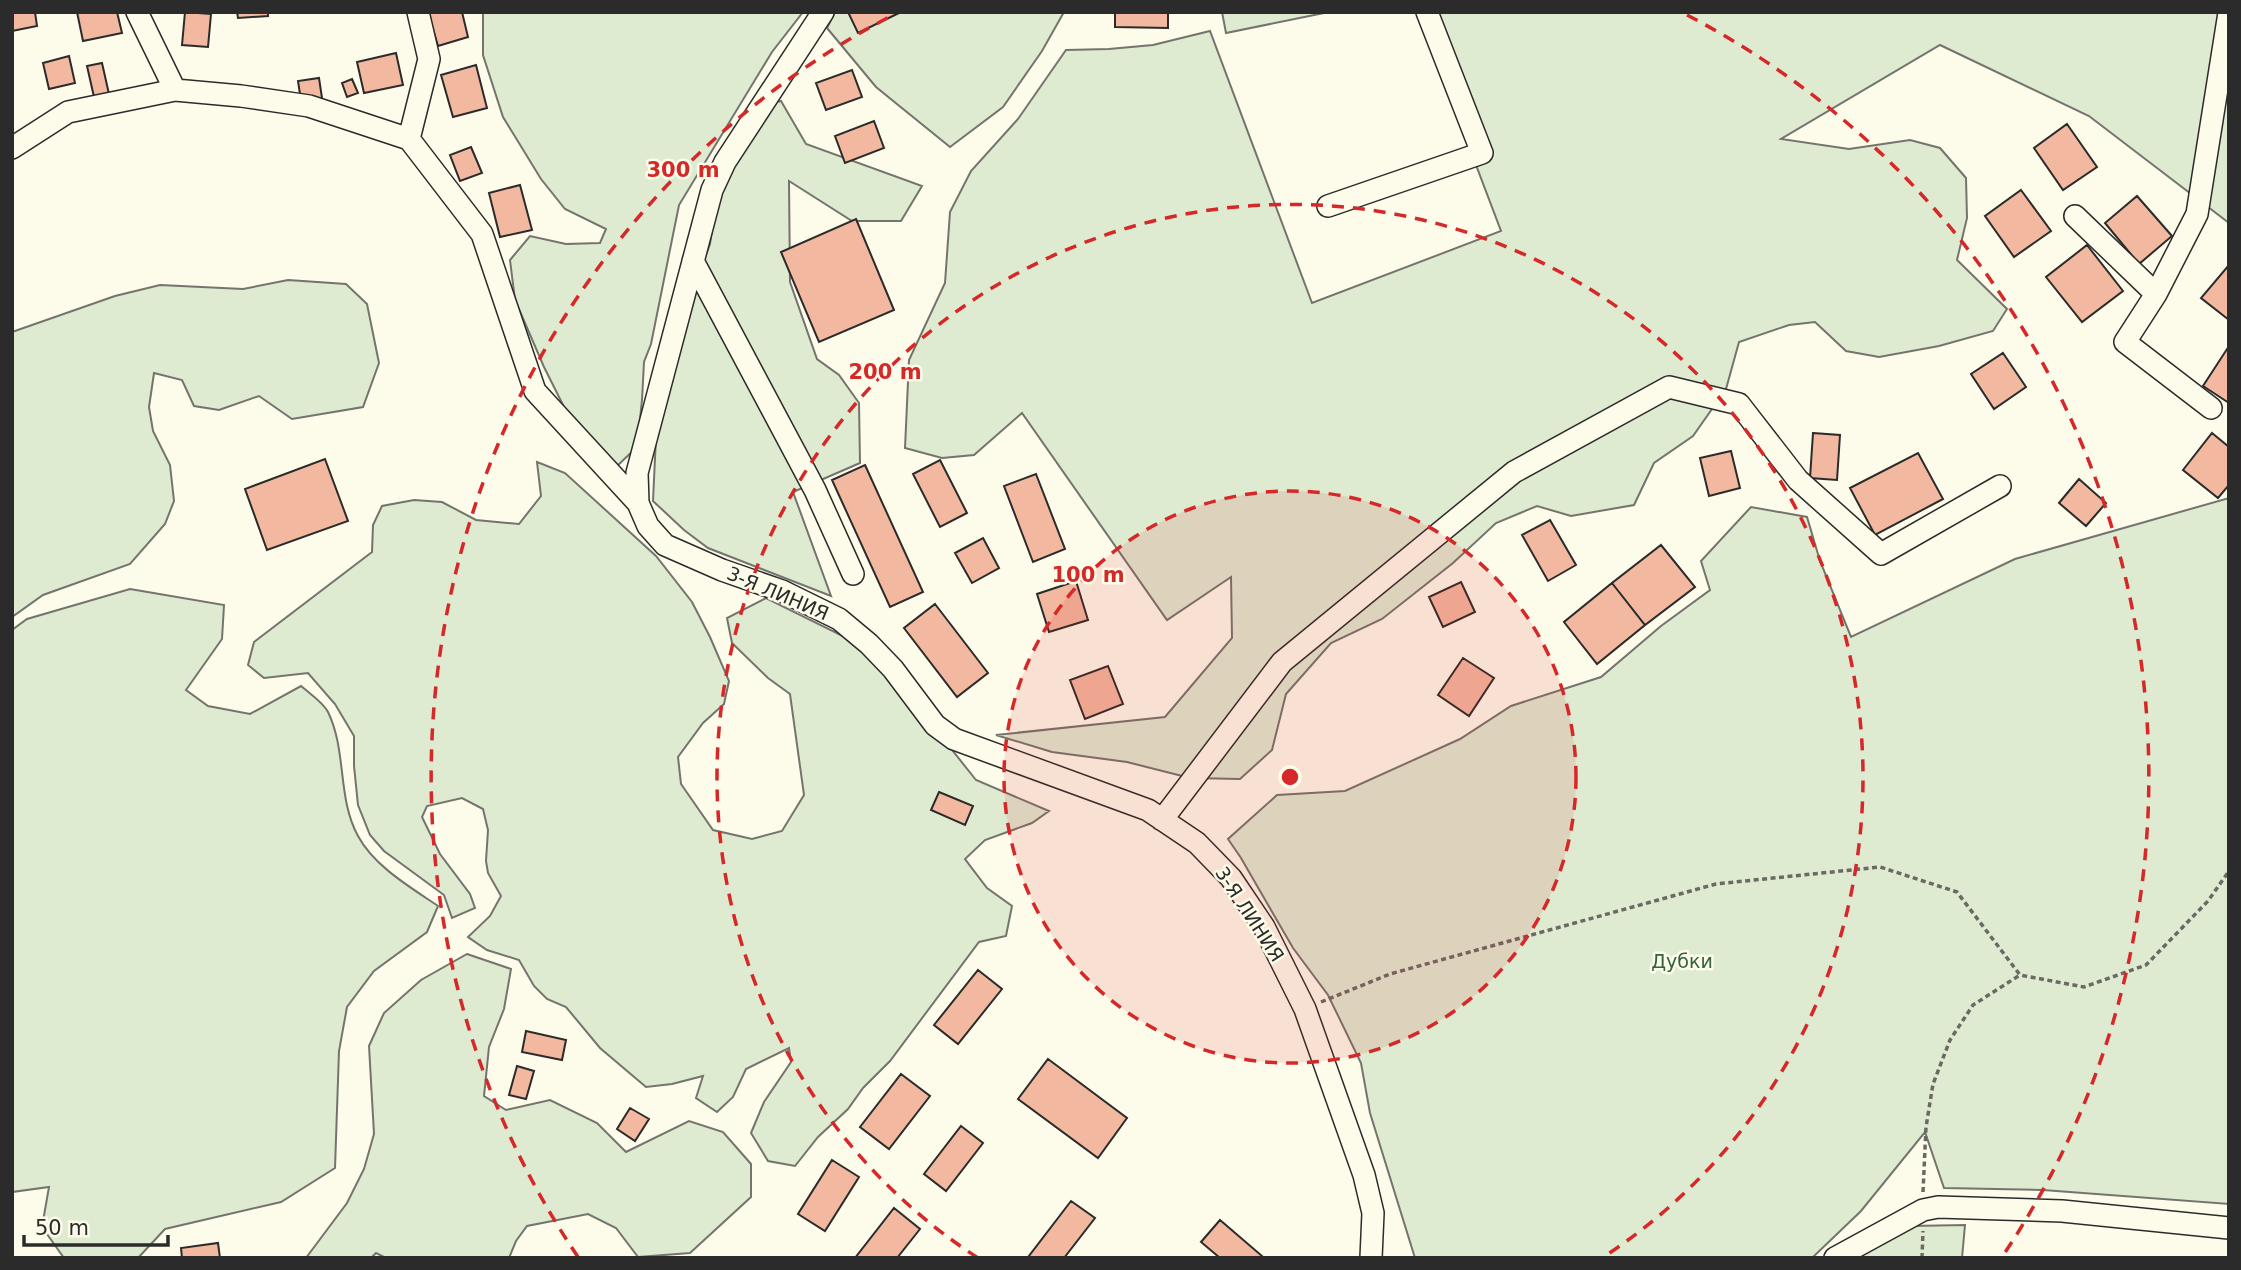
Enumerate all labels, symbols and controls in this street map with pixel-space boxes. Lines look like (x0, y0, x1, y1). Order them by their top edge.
text: 300 m (646, 158, 720, 182)
text: 200 m (848, 360, 922, 384)
street label: 3-Я ЛИНИЯ (724, 562, 832, 624)
text: 100 m (1051, 563, 1125, 587)
centre of rings (1278, 765, 1302, 789)
street label: 3-Я ЛИНИЯ (1211, 863, 1289, 965)
park label: Дубки (1651, 950, 1713, 972)
scale bar (24, 1204, 168, 1248)
text: 50 m (35, 1216, 89, 1240)

